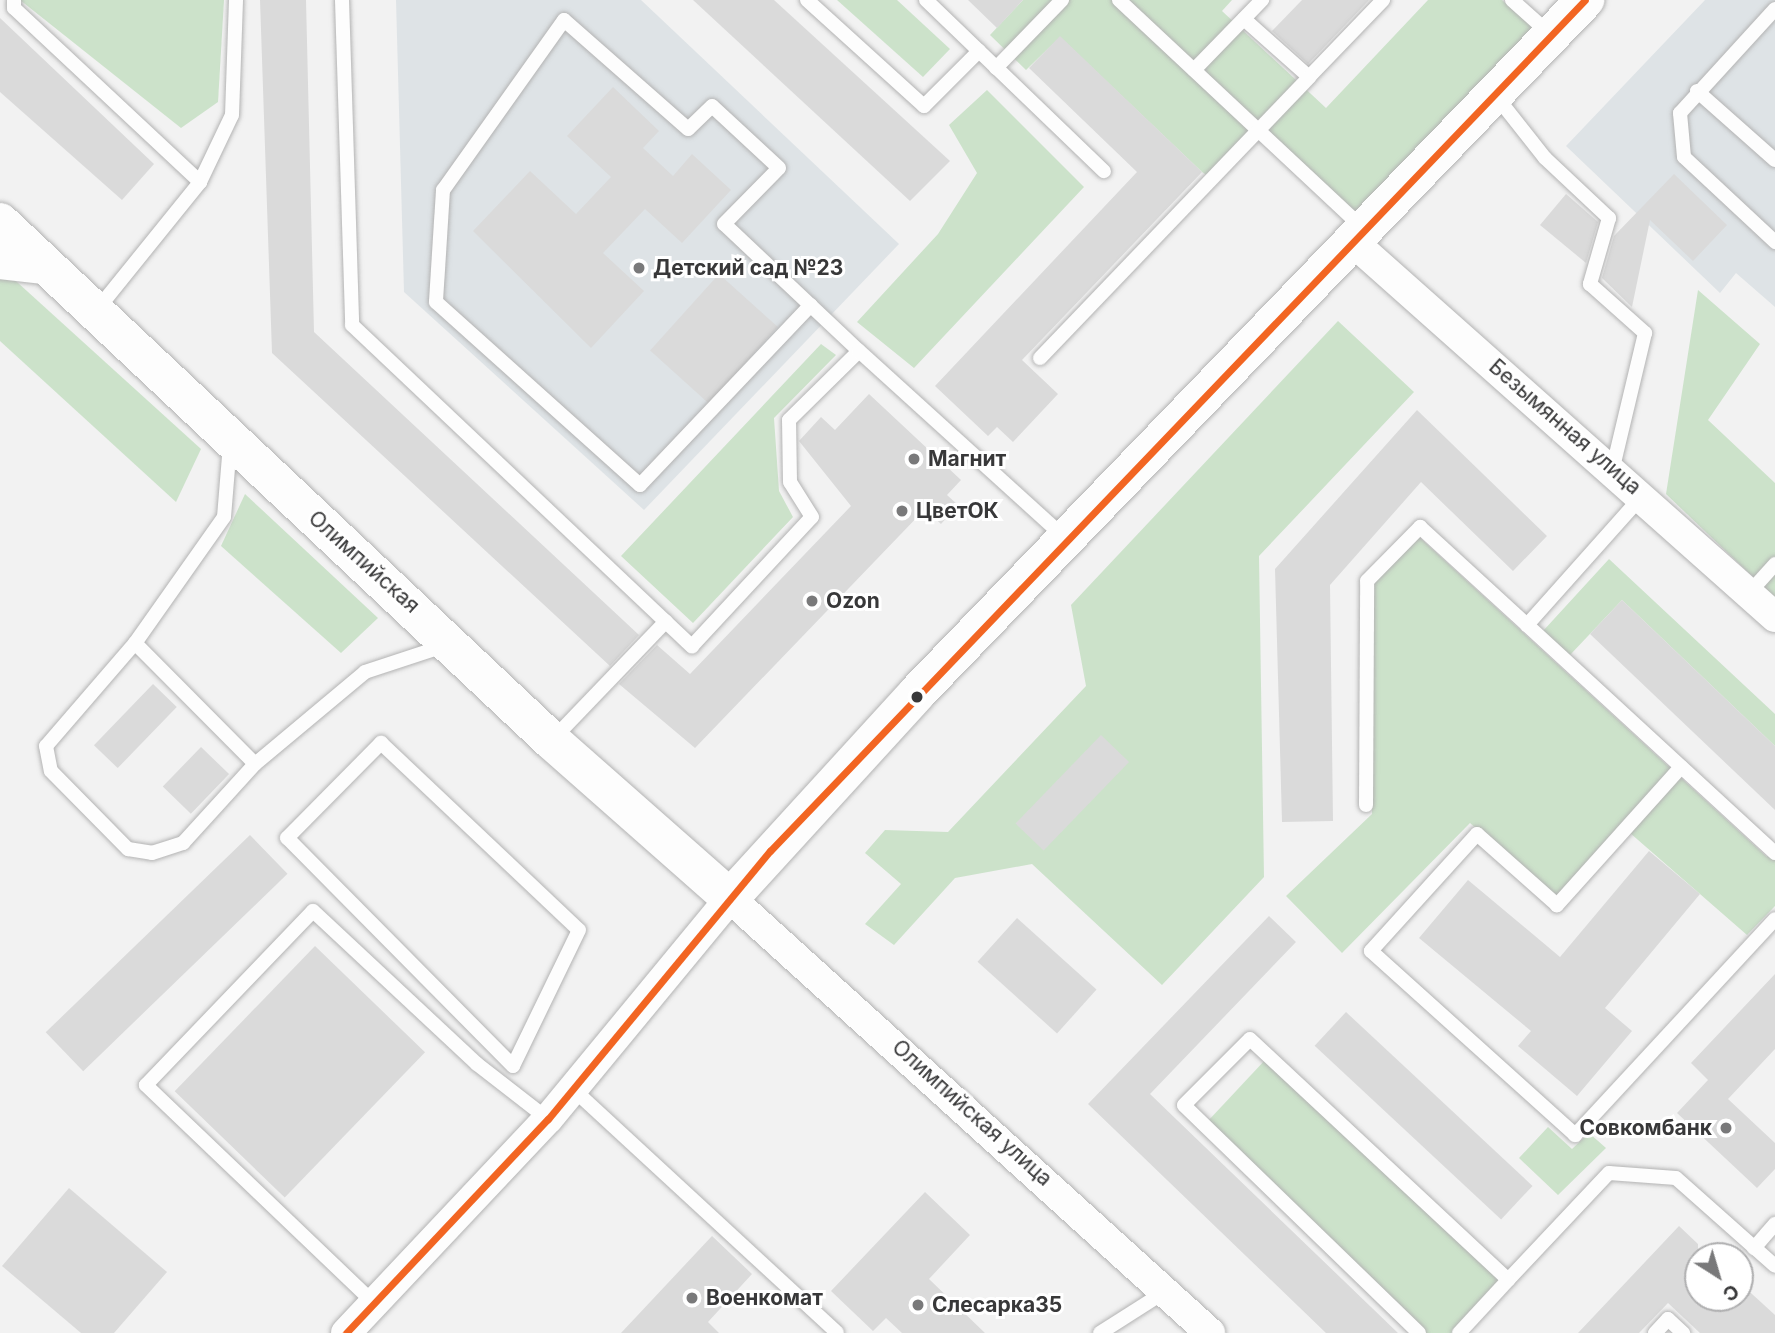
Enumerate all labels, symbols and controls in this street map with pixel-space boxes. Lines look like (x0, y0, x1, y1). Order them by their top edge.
place label: Детский сад №23 (653, 255, 843, 281)
marker: Детский сад №23 (631, 260, 647, 276)
street label: Безымянная улица (1484, 354, 1646, 500)
place label: Магнит (928, 446, 1006, 472)
marker: Магнит (906, 451, 922, 467)
place label: ЦветОК (916, 498, 999, 524)
marker: ЦветОК (894, 503, 910, 519)
street label: Олимпийская (303, 506, 425, 618)
place label: Ozon (826, 588, 880, 614)
marker: Ozon (804, 593, 820, 609)
unlabelled marker (910, 690, 924, 704)
street label: Олимпийская улица (887, 1035, 1057, 1191)
place label: Совкомбанк (1579, 1115, 1712, 1141)
marker: Совкомбанк (1718, 1120, 1734, 1136)
north arrow (1684, 1242, 1754, 1312)
text: С (1718, 1279, 1743, 1306)
place label: Военкомат (706, 1285, 823, 1311)
marker: Военкомат (684, 1290, 700, 1306)
place label: Слесарка35 (932, 1292, 1062, 1318)
marker: Слесарка35 (910, 1297, 926, 1313)

